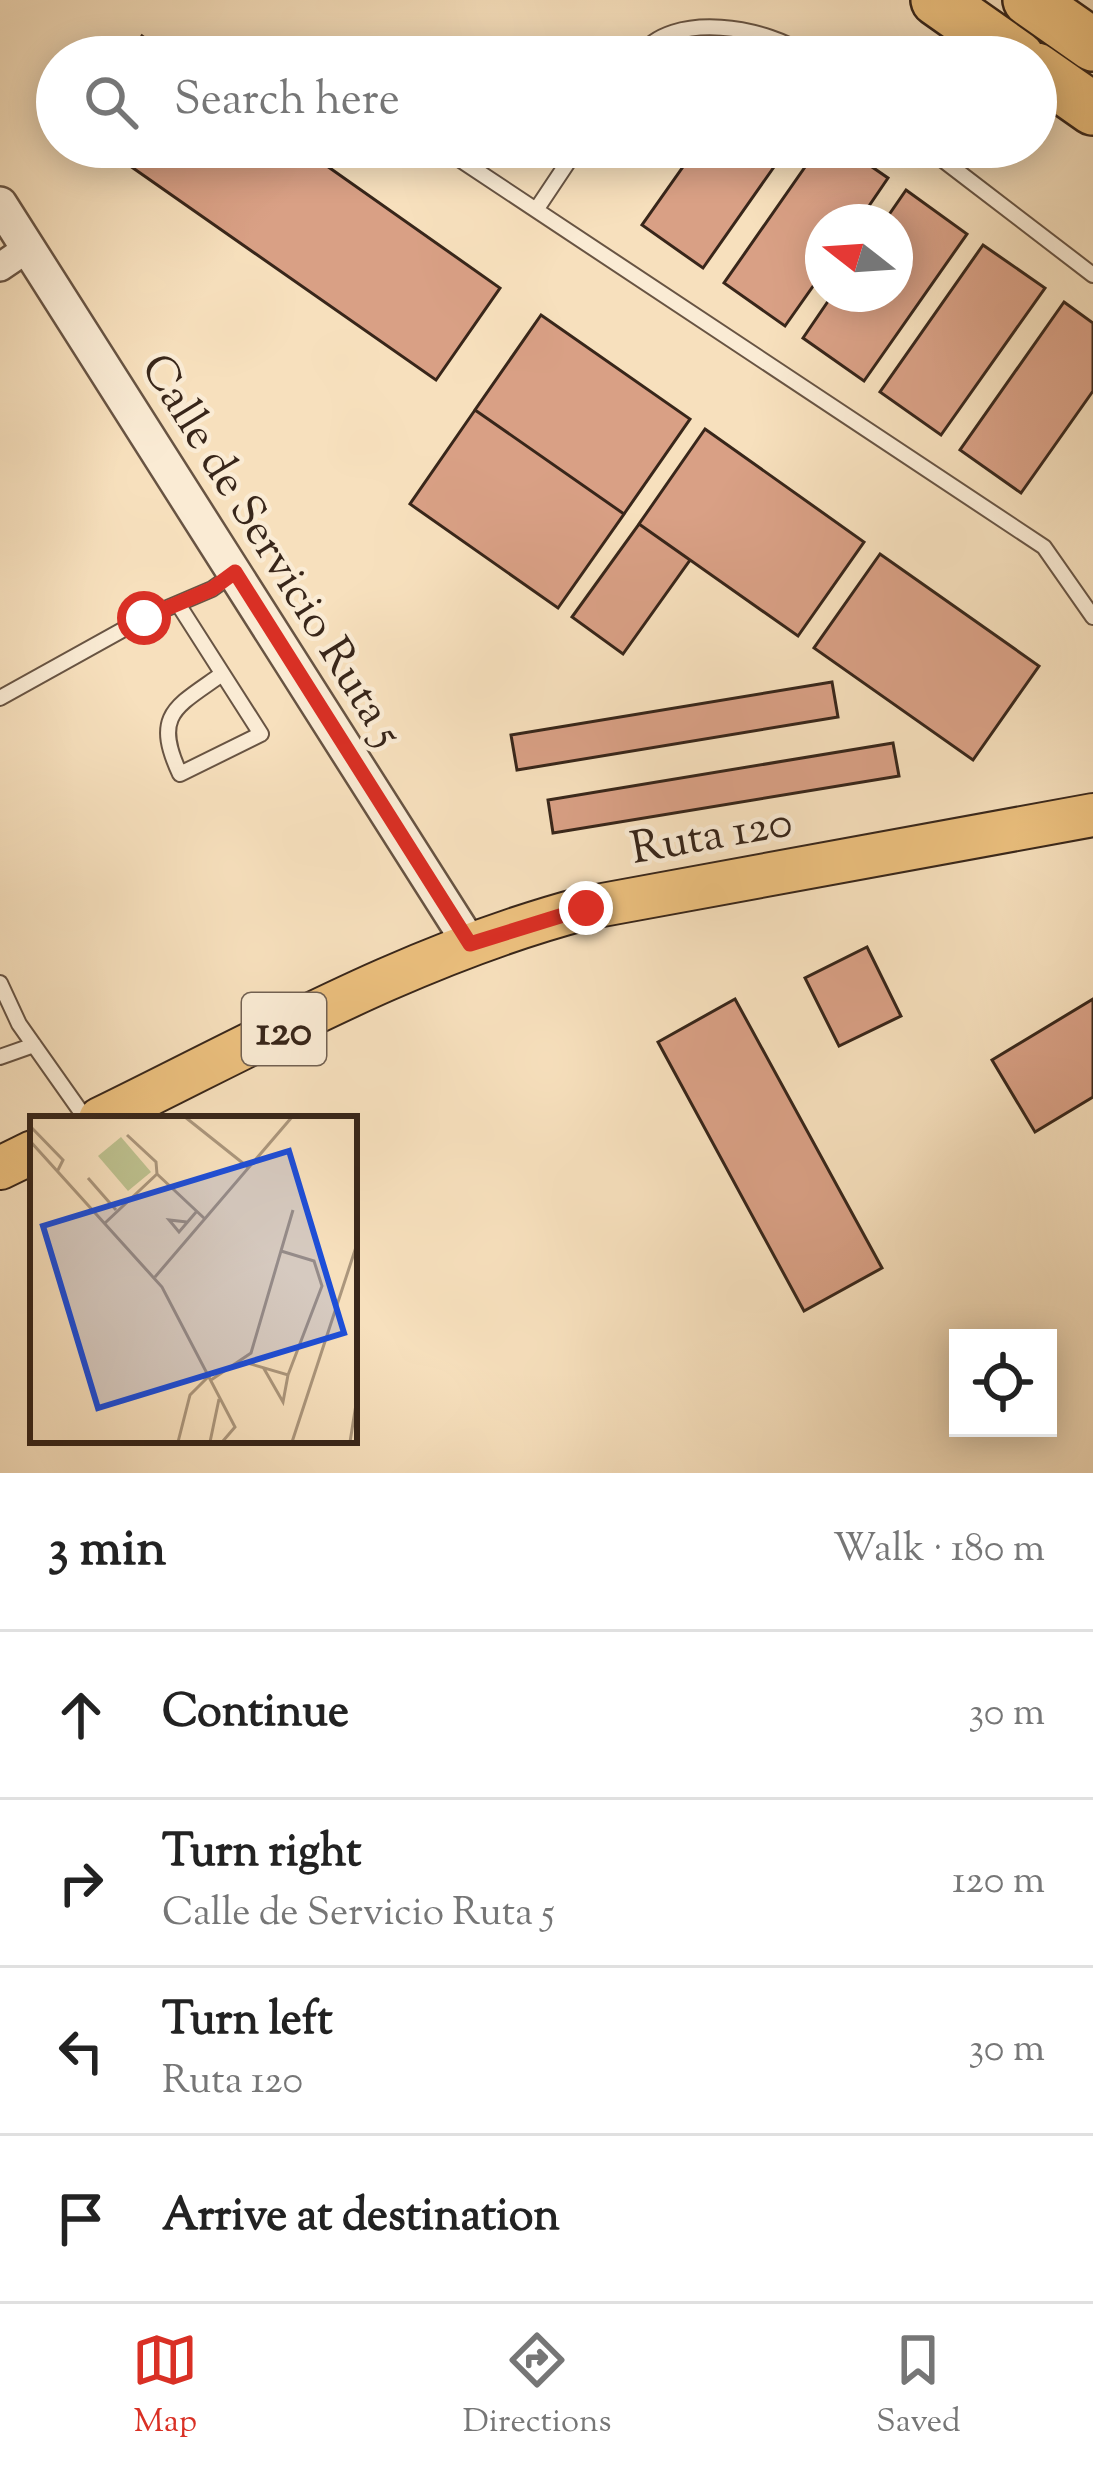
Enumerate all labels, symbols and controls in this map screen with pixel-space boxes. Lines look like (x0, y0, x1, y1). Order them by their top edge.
search box (36, 36, 1057, 168)
icon: search (78, 69, 144, 135)
text: Search here (174, 70, 400, 135)
north arrow (805, 204, 913, 312)
street label: Calle de Servicio Ruta 5 (122, 343, 417, 761)
route start (117, 591, 171, 645)
street label: Ruta 120 (626, 792, 798, 885)
route end (559, 881, 613, 935)
road number: 120 (242, 993, 326, 1065)
inset map (30, 1116, 357, 1443)
map controls (949, 1329, 1057, 1437)
button: locate (949, 1329, 1057, 1437)
text: 3 min (48, 1515, 166, 1588)
text: Walk · 180 m (833, 1523, 1045, 1579)
icon: ahead (48, 1682, 114, 1748)
text: Continue (162, 1682, 349, 1747)
text: 30 m (968, 1687, 1045, 1743)
text: Turn right (162, 1822, 361, 1887)
icon: right (48, 1850, 114, 1916)
text: 120 m (952, 1855, 1045, 1911)
text: Calle de Servicio Ruta 5 (162, 1887, 555, 1943)
text: Turn left (162, 1990, 333, 2055)
icon: left (48, 2018, 114, 2084)
text: 30 m (968, 2023, 1045, 2079)
text: Ruta 120 (162, 2055, 303, 2111)
icon: arrive (48, 2186, 114, 2252)
text: Arrive at destination (162, 2186, 560, 2251)
tab: Map (132, 2327, 198, 2447)
tab: Directions (463, 2327, 612, 2447)
tab: Saved (876, 2327, 961, 2447)

